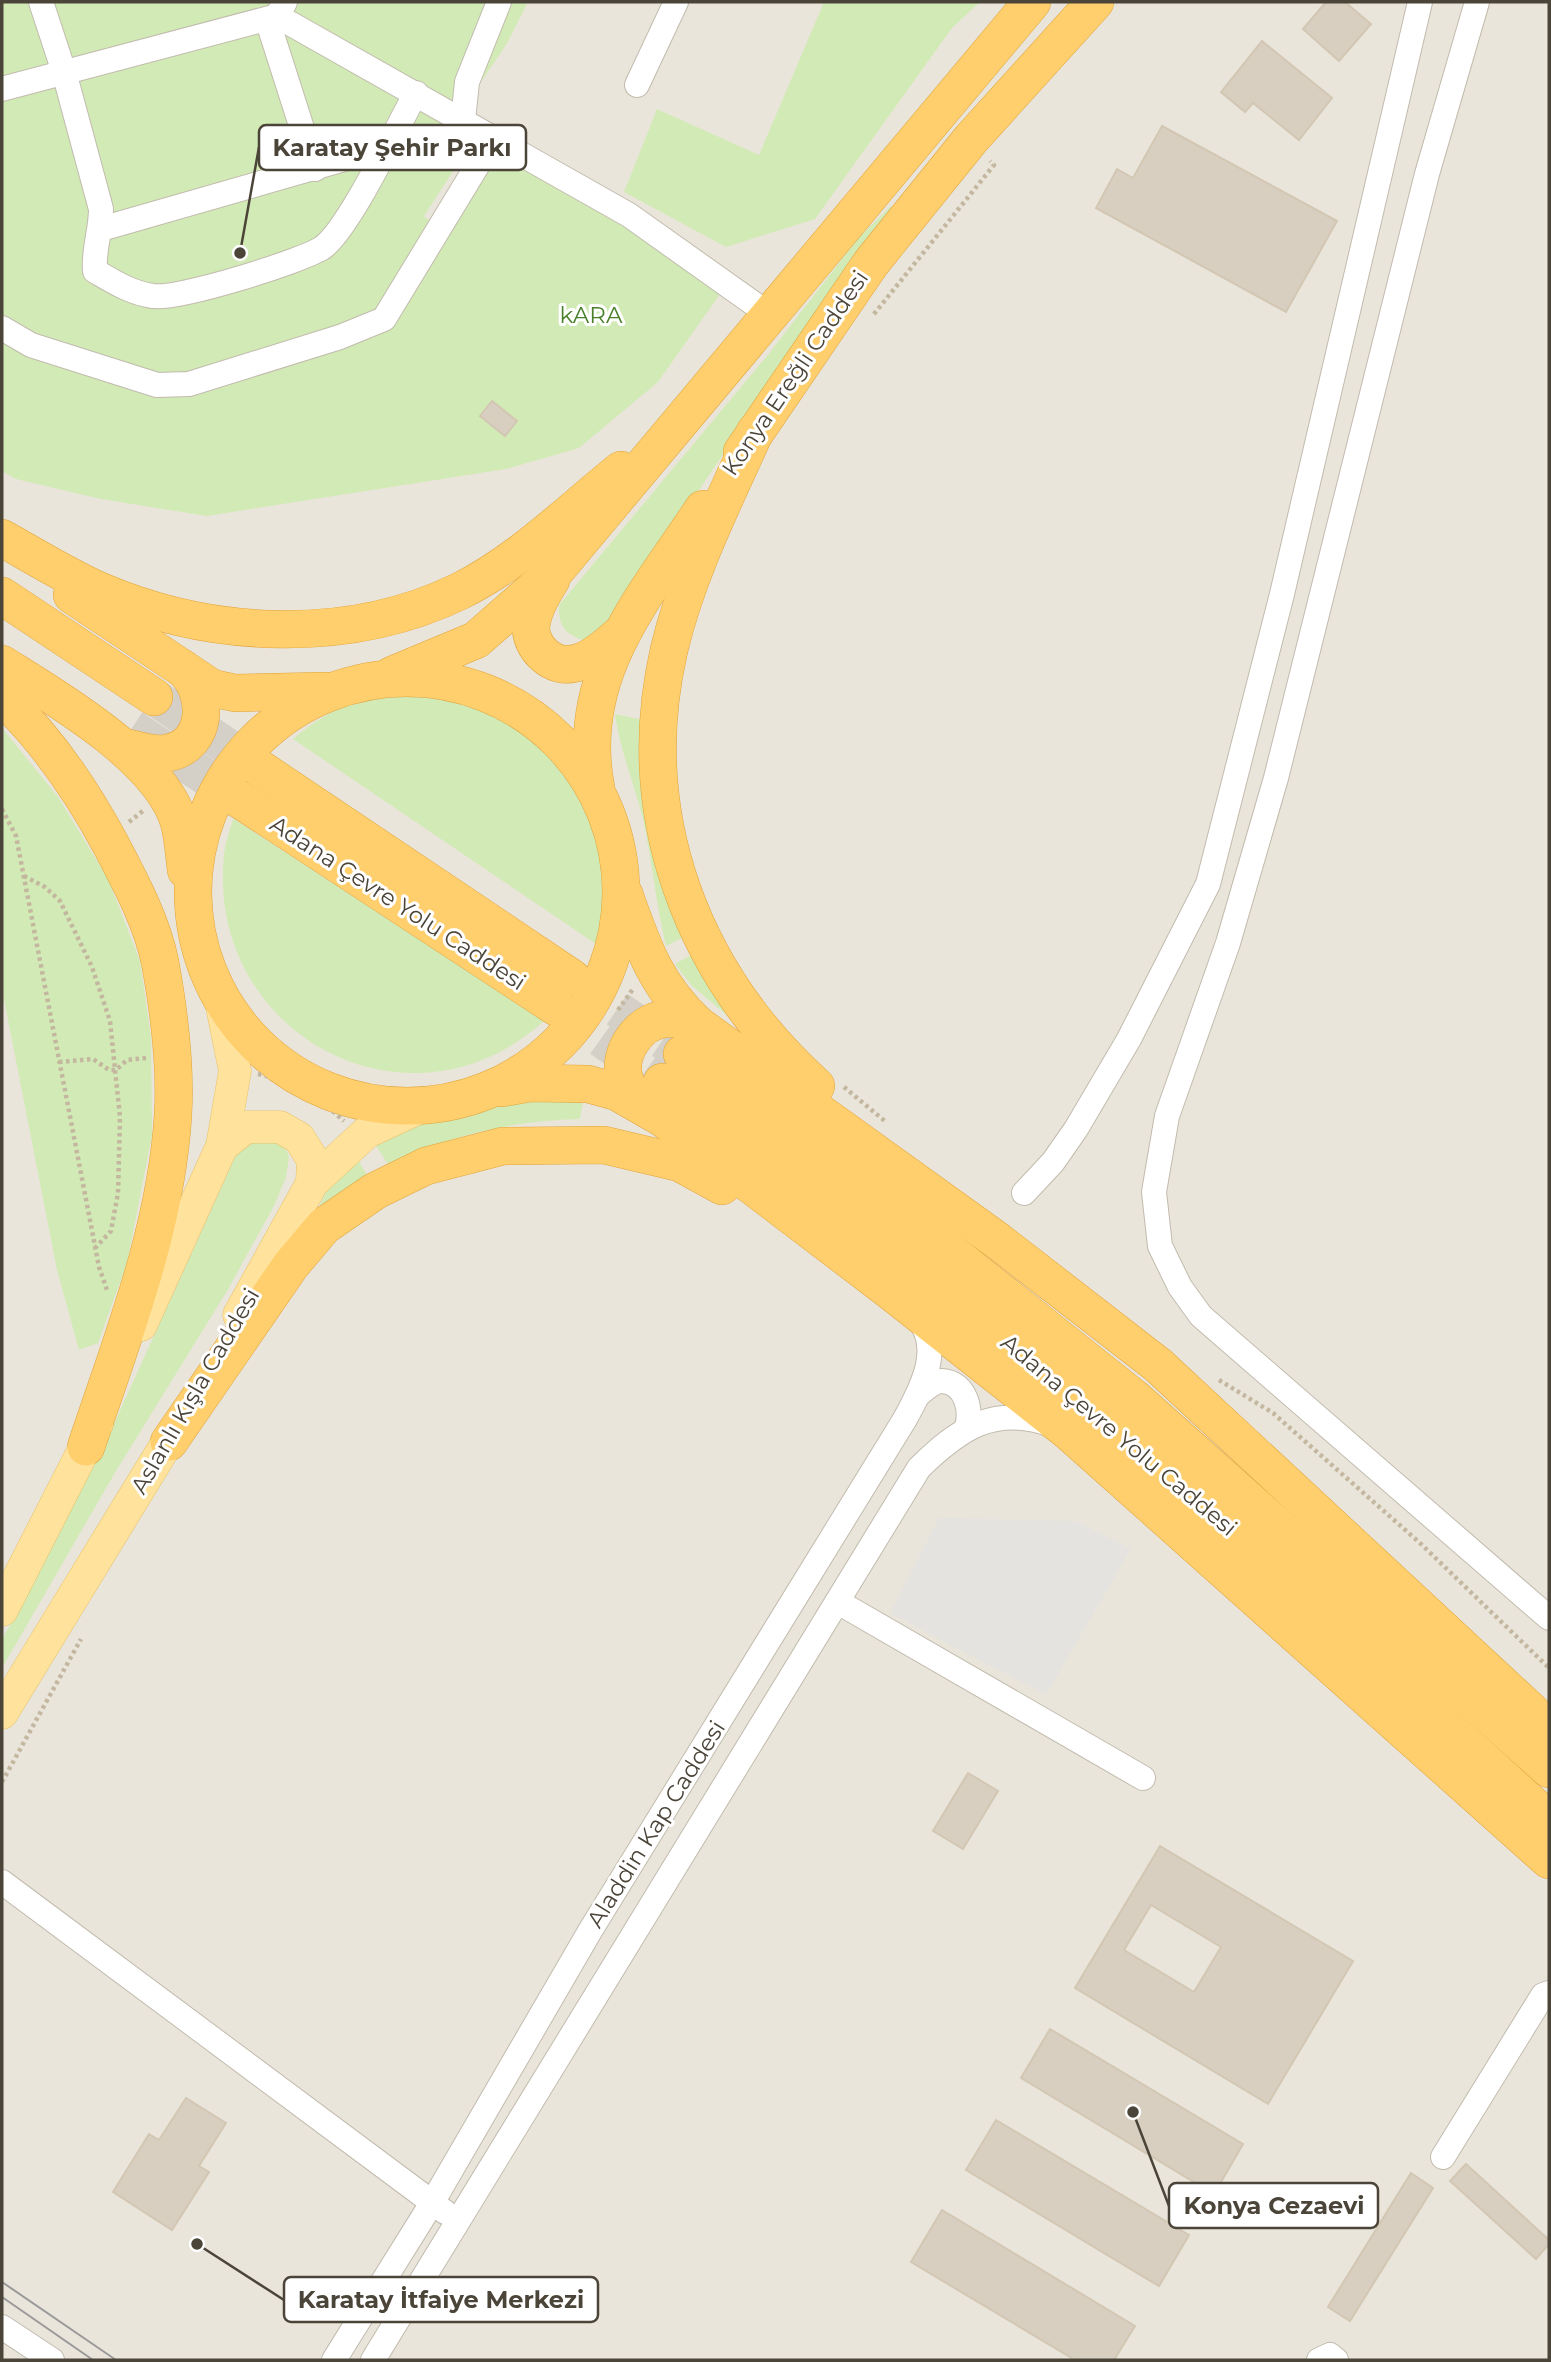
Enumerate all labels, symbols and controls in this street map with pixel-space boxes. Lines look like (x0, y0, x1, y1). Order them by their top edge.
callout: Karatay Şehir Parkı (259, 125, 526, 170)
text: Karatay Şehir Parkı (273, 133, 511, 162)
street label: Konya Ereğli Caddesi (716, 265, 874, 481)
park label: kARA (560, 301, 623, 329)
street label: Adana Çevre Yolu Caddesi (265, 810, 531, 996)
street label: Aslanlı Kışla Caddesi (125, 1283, 265, 1499)
street label: Adana Çevre Yolu Caddesi (995, 1328, 1243, 1542)
street label: Aladdin Kap Caddesi (581, 1715, 731, 1933)
callout: Konya Cezaevi (1169, 2183, 1378, 2228)
text: Konya Cezaevi (1183, 2191, 1365, 2220)
callout: Karatay İtfaiye Merkezi (284, 2277, 598, 2322)
text: Karatay İtfaiye Merkezi (298, 2285, 584, 2314)

